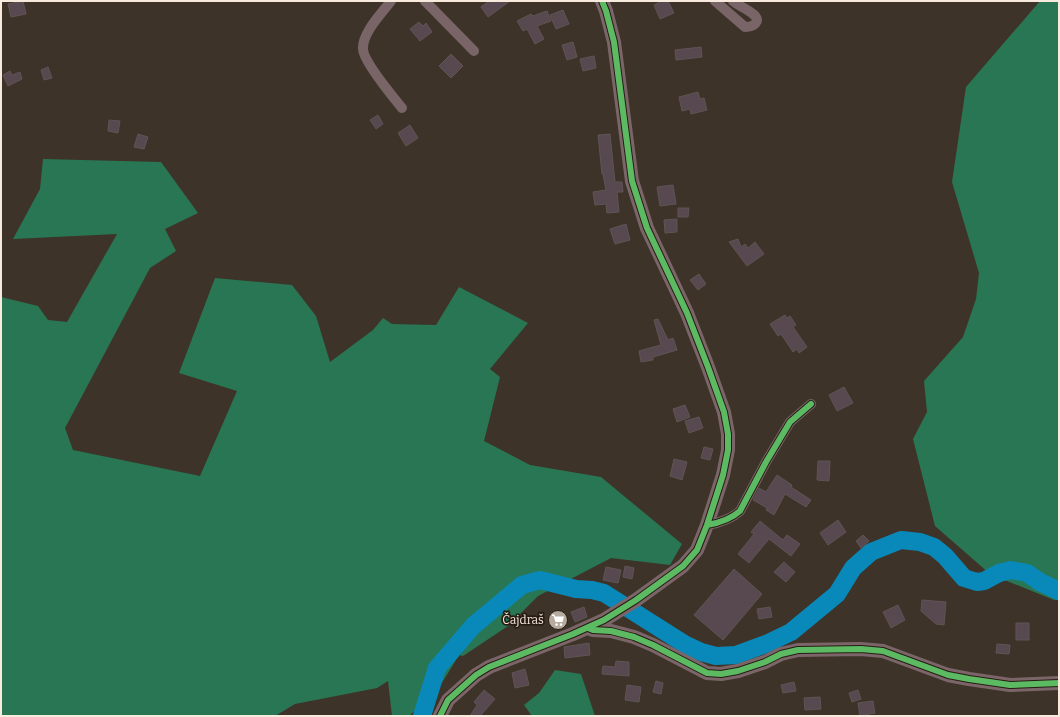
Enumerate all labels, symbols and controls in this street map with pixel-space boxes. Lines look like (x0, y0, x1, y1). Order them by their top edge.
supermarket icon: Čajdraš (547, 609, 569, 631)
place label: Čajdraš (502, 612, 544, 627)

